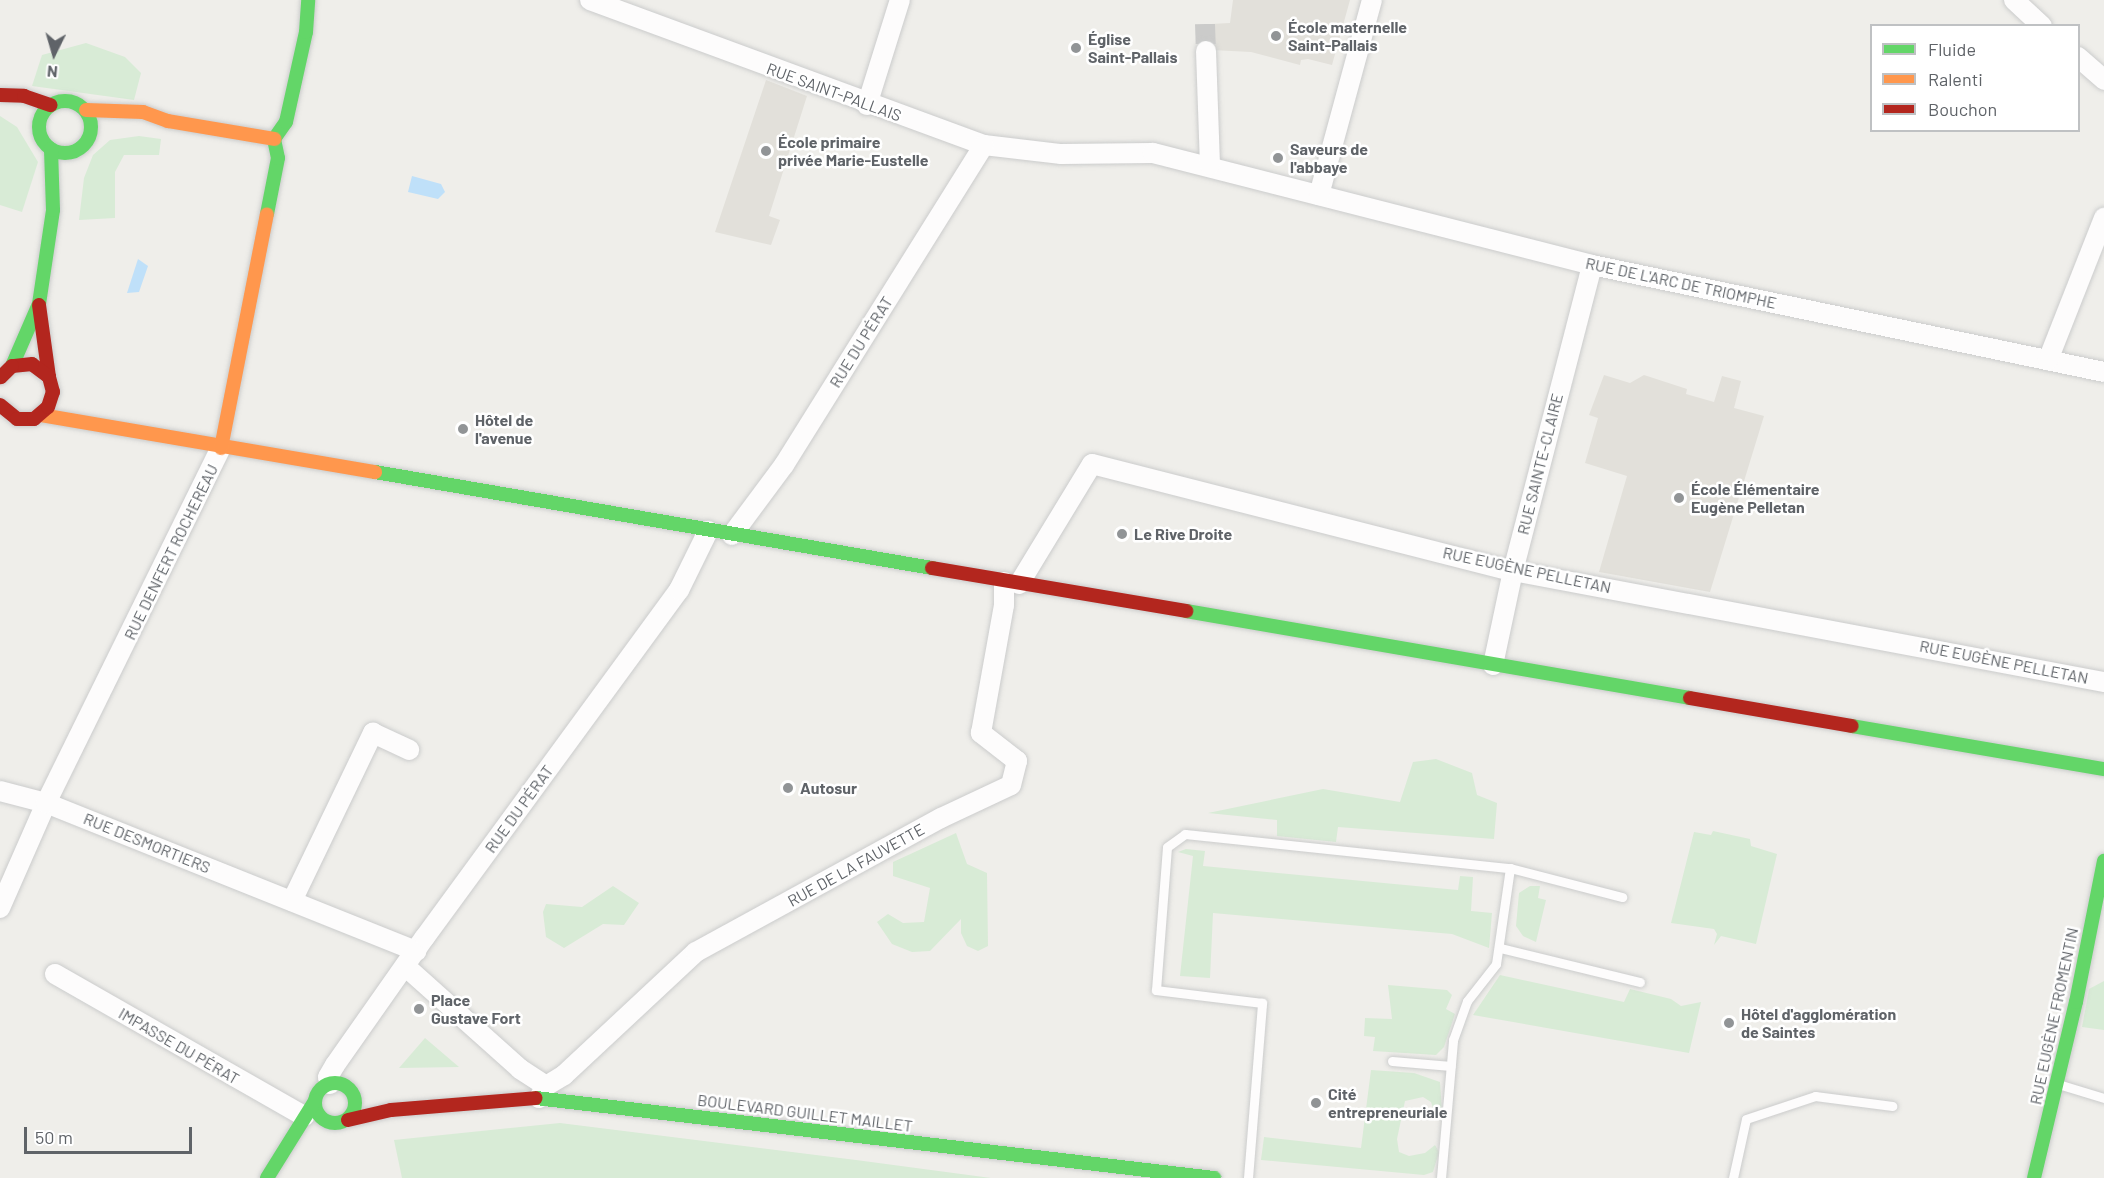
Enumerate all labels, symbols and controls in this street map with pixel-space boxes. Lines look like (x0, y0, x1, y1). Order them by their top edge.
place label: École maternelle Saint-Pallais (1288, 17, 1407, 55)
north arrow (24, 24, 84, 84)
legend (1870, 24, 2080, 132)
place label: Église Saint-Pallais (1088, 29, 1177, 67)
marker: École maternelle Saint-Pallais (1269, 29, 1283, 43)
text: Fluide (1928, 38, 1976, 60)
marker: Église Saint-Pallais (1069, 41, 1083, 55)
street label: RUE SAINT-PALLAIS (764, 59, 904, 125)
text: N (46, 63, 59, 82)
text: Ralenti (1928, 68, 1983, 90)
text: Bouchon (1928, 98, 1997, 120)
place label: École primaire privée Marie-Eustelle (778, 132, 928, 170)
place label: Saveurs de l'abbaye (1290, 139, 1368, 177)
marker: École primaire privée Marie-Eustelle (759, 144, 773, 158)
marker: Saveurs de l'abbaye (1271, 151, 1285, 165)
street label: RUE DE L'ARC DE TRIOMPHE (1584, 253, 1778, 313)
street label: RUE DU PÉRAT (825, 293, 897, 391)
street label: RUE SAINTE-CLAIRE (1513, 391, 1567, 537)
place label: Hôtel de l'avenue (475, 410, 533, 448)
marker: Hôtel de l'avenue (456, 422, 470, 436)
street label: RUE DENFERT ROCHEREAU (120, 461, 222, 643)
place label: École Élémentaire Eugène Pelletan (1691, 479, 1820, 517)
marker: École Élémentaire Eugène Pelletan (1672, 491, 1686, 505)
place label: Le Rive Droite (1134, 524, 1232, 544)
marker: Le Rive Droite (1115, 527, 1129, 541)
street label: RUE EUGÈNE PELLETAN (1441, 543, 1613, 597)
street label: RUE EUGÈNE PELLETAN (1918, 636, 2090, 688)
street label: RUE DU PÉRAT (481, 761, 557, 857)
place label: Autosur (800, 778, 857, 798)
marker: Autosur (781, 781, 795, 795)
street label: RUE DESMORTIERS (81, 809, 213, 877)
street label: RUE DE LA FAUVETTE (784, 819, 928, 911)
street label: RUE EUGÈNE FROMENTIN (2026, 926, 2082, 1106)
place label: Place Gustave Fort (431, 990, 521, 1028)
marker: Place Gustave Fort (412, 1002, 426, 1016)
street label: IMPASSE DU PÉRAT (115, 1004, 243, 1088)
place label: Hôtel d'agglomération de Saintes (1741, 1004, 1896, 1042)
marker: Hôtel d'agglomération de Saintes (1722, 1016, 1736, 1030)
place label: Cité entrepreneuriale (1328, 1084, 1447, 1122)
street label: BOULEVARD GUILLET MAILLET (696, 1090, 914, 1136)
marker: Cité entrepreneuriale (1309, 1096, 1323, 1110)
scale bar (27, 1115, 195, 1153)
text: 50 m (35, 1126, 73, 1148)

